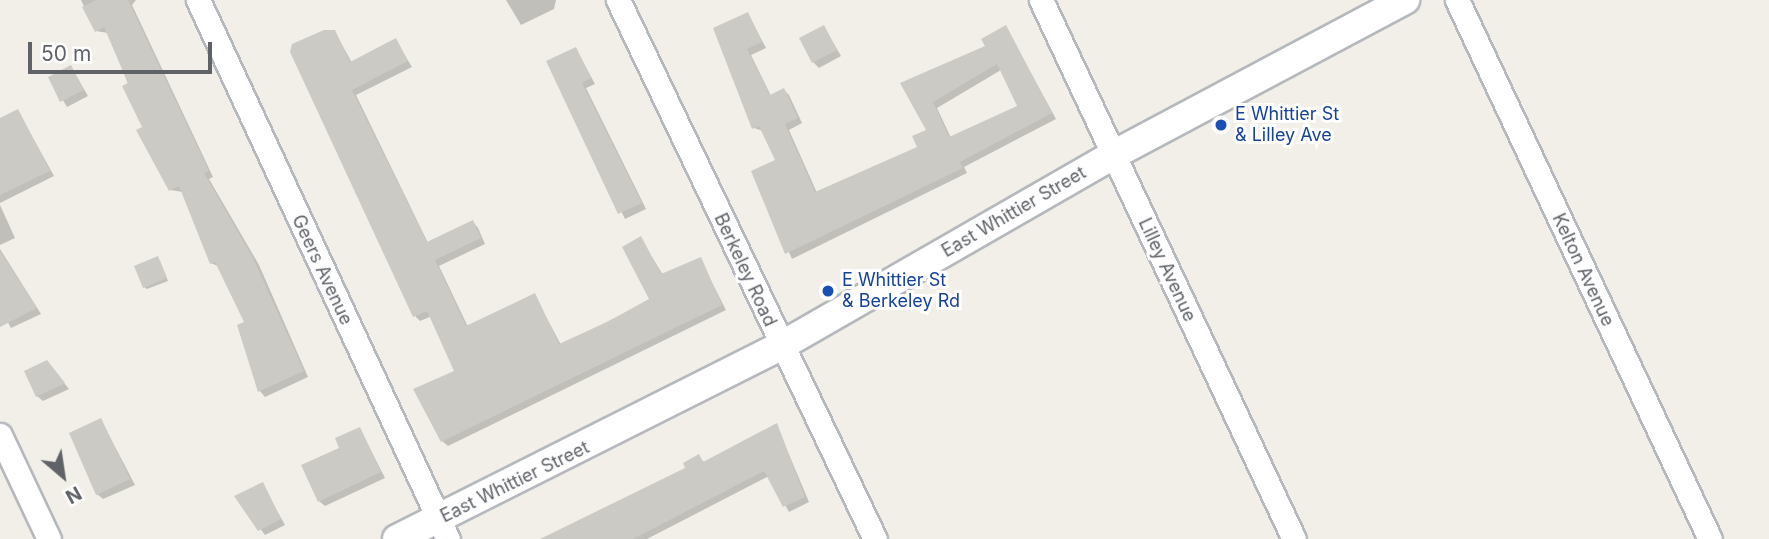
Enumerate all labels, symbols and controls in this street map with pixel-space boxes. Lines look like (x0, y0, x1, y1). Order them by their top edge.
scale bar (32, 28, 215, 72)
text: 50 m (41, 41, 91, 66)
place label: E Whittier St & Lilley Ave (1235, 104, 1339, 146)
marker: E Whittier St & Lilley Ave (1213, 117, 1229, 133)
street label: East Whittier Street (938, 162, 1090, 262)
street label: Berkeley Road (709, 210, 781, 330)
street label: Kelton Avenue (1547, 210, 1619, 330)
street label: Geers Avenue (287, 212, 357, 328)
street label: Lilley Avenue (1134, 215, 1200, 325)
place label: E Whittier St & Berkeley Rd (842, 270, 960, 312)
marker: E Whittier St & Berkeley Rd (820, 283, 836, 299)
street label: East Whittier Street (437, 437, 593, 527)
north arrow (28, 441, 98, 511)
text: N (62, 481, 85, 508)

